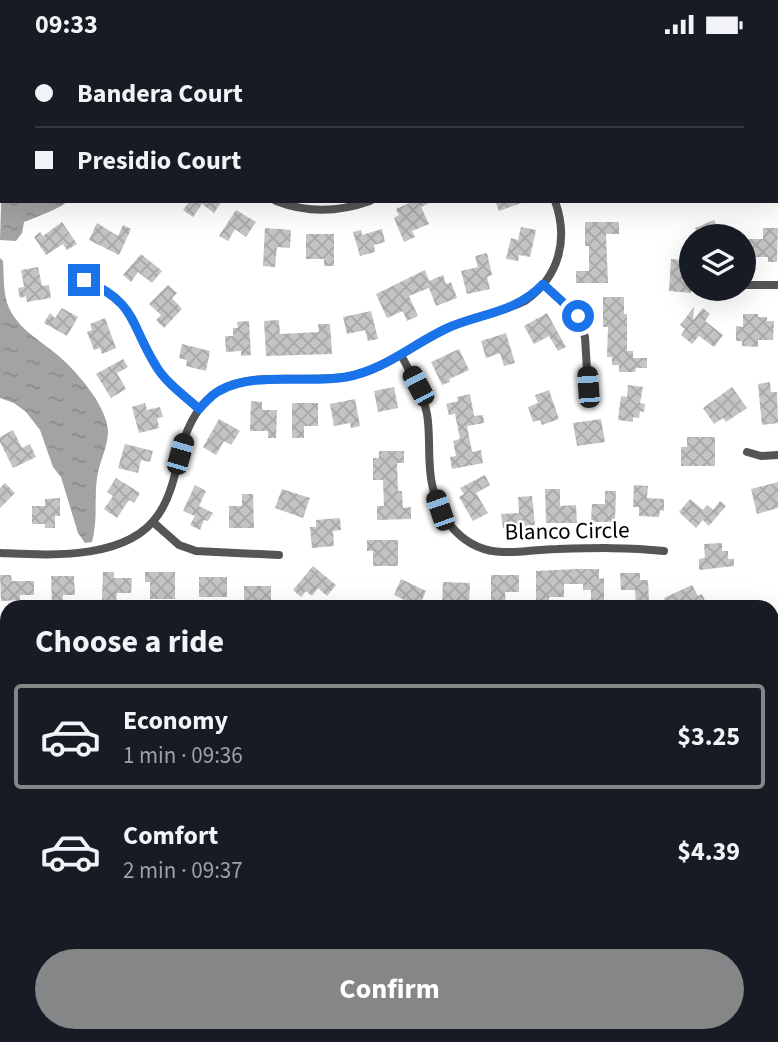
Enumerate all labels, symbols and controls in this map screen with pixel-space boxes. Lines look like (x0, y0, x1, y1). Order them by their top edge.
text: 09:33 (35, 6, 98, 43)
text: Bandera Court (77, 75, 243, 112)
text: Presidio Court (77, 142, 241, 179)
map controls (679, 224, 756, 301)
button: layers (679, 224, 756, 301)
route end (68, 264, 100, 296)
route start (562, 300, 594, 332)
car (399, 363, 438, 409)
car (577, 365, 600, 409)
car (165, 431, 196, 477)
car (424, 487, 457, 533)
street label: Blanco Circle (504, 513, 630, 549)
text: Choose a ride (35, 619, 224, 665)
text: Economy (123, 702, 228, 739)
icon: car (39, 705, 102, 768)
text: $3.25 (677, 718, 740, 755)
text: 1 min · 09:36 (123, 739, 243, 772)
text: Comfort (123, 817, 218, 854)
icon: car (39, 820, 102, 883)
text: $4.39 (677, 833, 740, 870)
text: 2 min · 09:37 (123, 854, 243, 887)
button: Confirm (35, 949, 744, 1029)

